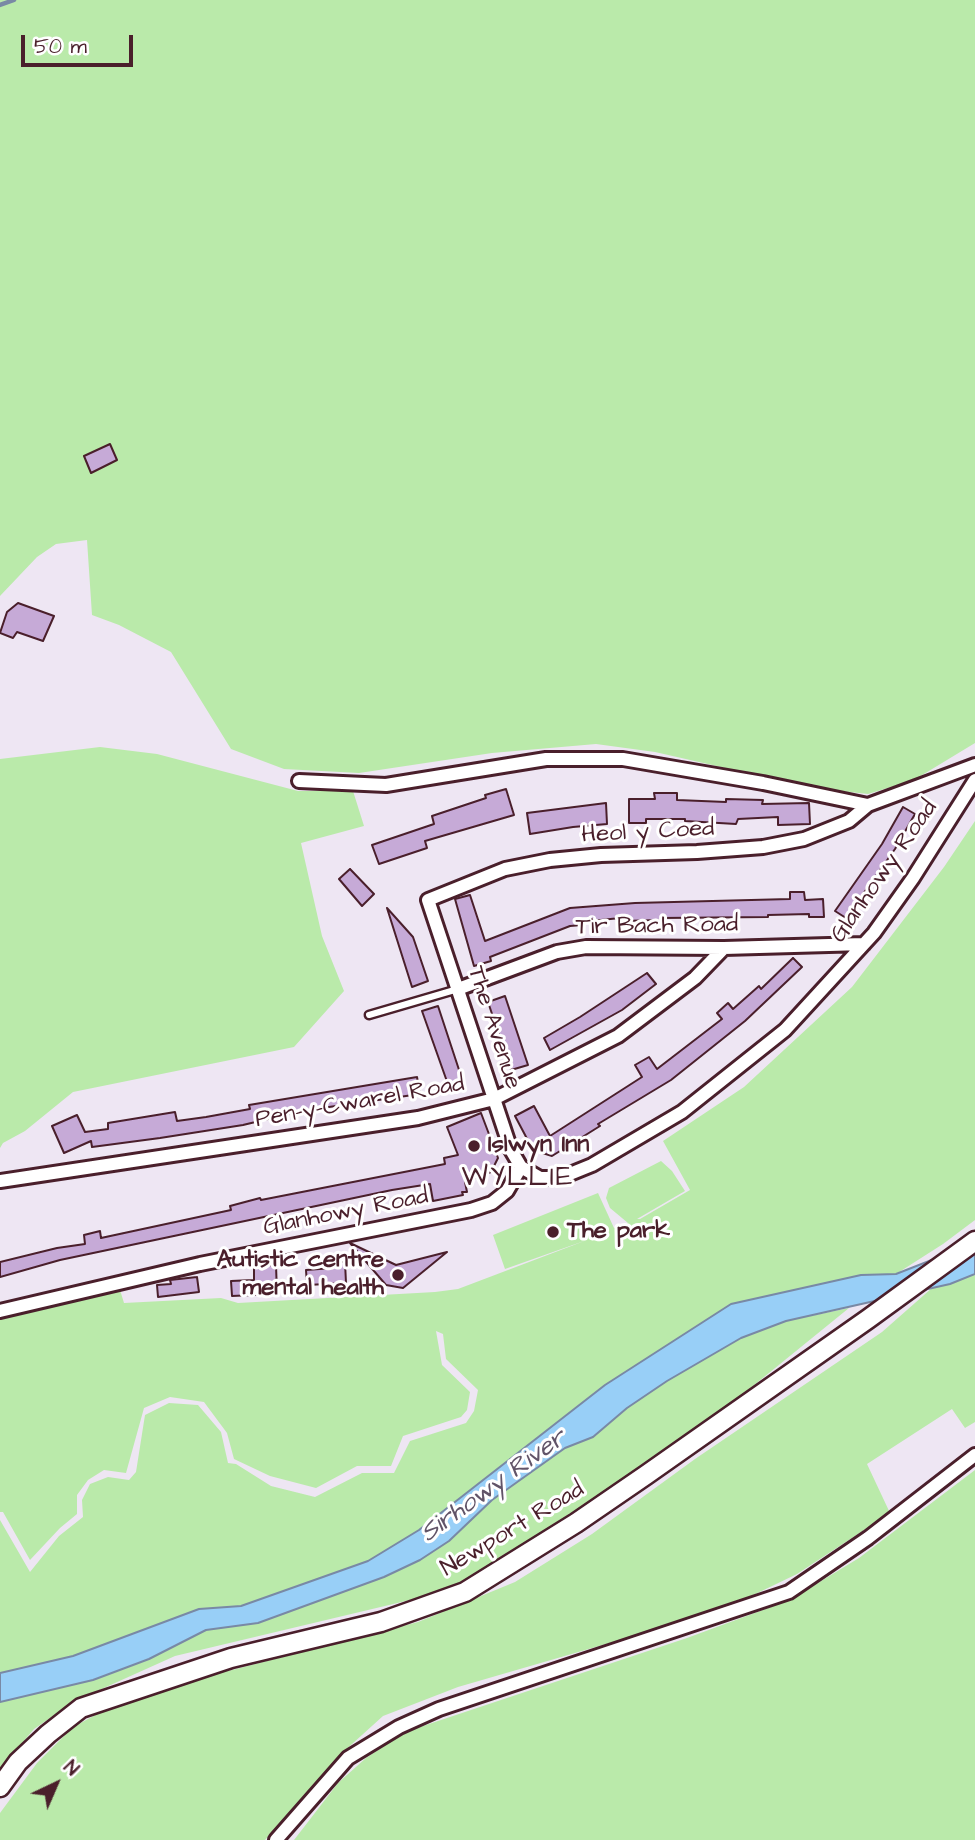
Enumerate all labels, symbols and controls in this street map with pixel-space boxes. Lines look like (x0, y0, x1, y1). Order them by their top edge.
scale bar (24, 21, 136, 65)
text: 50 m (34, 32, 87, 61)
street label: Glanhowy Road (825, 795, 945, 949)
street label: Heol y Coed (581, 815, 715, 851)
street label: Tir Bach Road (576, 911, 738, 943)
street label: The Avenue (460, 963, 526, 1093)
street label: Pen-y-Cwarel Road (253, 1070, 467, 1136)
place label: Islwyn Inn (488, 1132, 589, 1160)
marker: Islwyn Inn (466, 1138, 482, 1154)
district label: WYLLIE (462, 1162, 574, 1196)
street label: Glanhowy Road (261, 1183, 431, 1243)
place label: The park (567, 1218, 670, 1246)
marker: The park (545, 1224, 561, 1240)
place label: Autistic centre mental health (217, 1247, 384, 1303)
marker: Autistic centre mental health (390, 1267, 406, 1283)
water label: Sirhowy River (415, 1424, 573, 1550)
street label: Newport Road (436, 1476, 590, 1584)
north arrow (21, 1749, 91, 1819)
text: N (57, 1755, 85, 1782)

